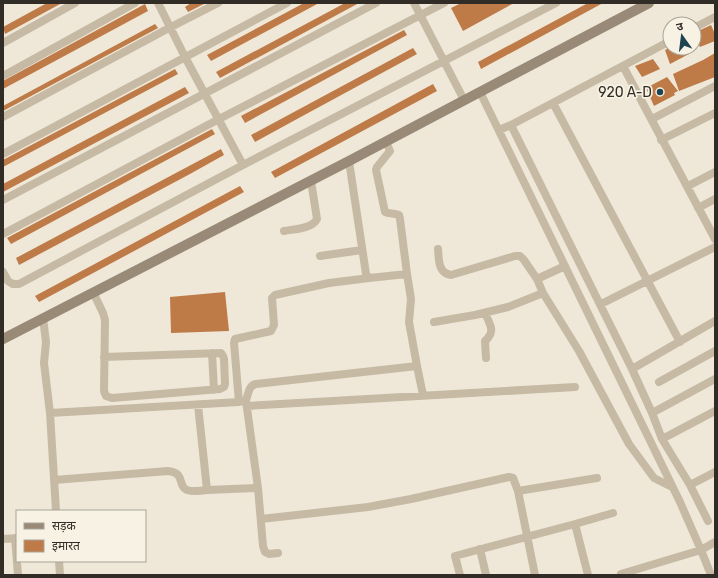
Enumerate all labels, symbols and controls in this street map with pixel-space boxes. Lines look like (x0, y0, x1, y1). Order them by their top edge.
north arrow (662, 16, 702, 56)
text: उ (675, 20, 685, 34)
place label: 920 A-D (598, 84, 652, 101)
marker: 920 A-D (655, 87, 665, 97)
legend (16, 510, 146, 562)
text: सड़क (52, 519, 77, 533)
text: इमारत (52, 539, 81, 553)

